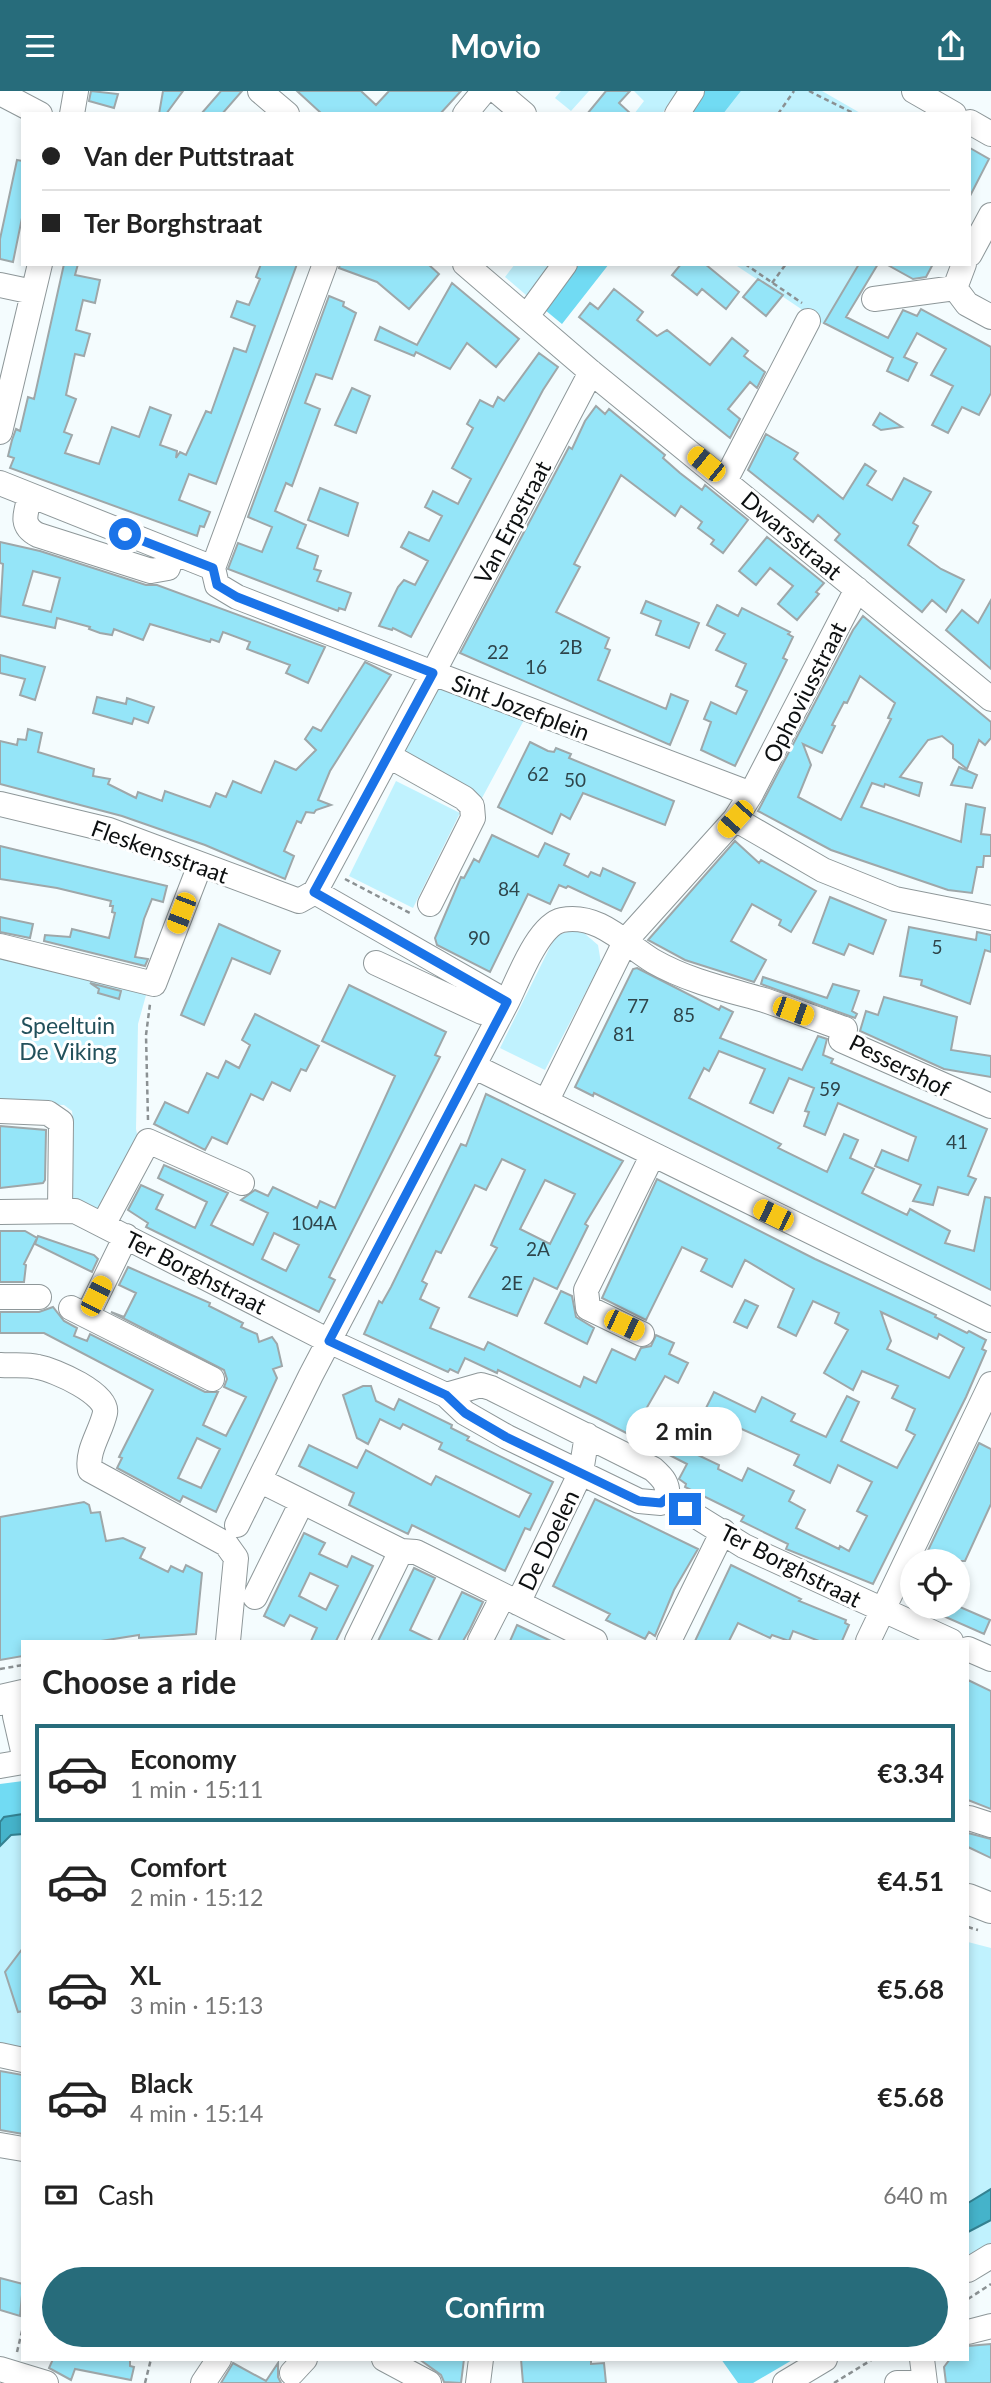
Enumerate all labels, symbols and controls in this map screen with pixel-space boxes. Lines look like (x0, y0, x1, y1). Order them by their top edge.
text: Movio (450, 26, 541, 65)
icon: menu (21, 27, 59, 65)
icon: share (932, 27, 970, 65)
text: Van der Puttstraat (84, 140, 294, 172)
text: Ter Borghstraat (84, 207, 262, 239)
car (684, 443, 729, 485)
street label: Van Erpstraat (468, 455, 557, 588)
street label: Dwarsstraat (736, 485, 848, 586)
route start (109, 518, 141, 550)
street label: Ophoviusstraat (757, 616, 852, 767)
house number: 2B (559, 635, 583, 658)
house number: 22 (487, 640, 509, 663)
house number: 16 (525, 655, 547, 678)
street label: Sint Jozefplein (448, 668, 594, 746)
house number: 62 (527, 762, 549, 785)
house number: 50 (564, 768, 586, 791)
car (714, 796, 757, 842)
street label: Fleskensstraat (88, 813, 233, 889)
house number: 84 (498, 877, 520, 900)
car (164, 890, 199, 936)
house number: 90 (468, 926, 490, 949)
house number: 5 (931, 935, 943, 958)
house number: 77 (627, 994, 649, 1017)
car (770, 994, 817, 1028)
house number: 85 (673, 1003, 695, 1026)
park label: Speeltuin De Viking (19, 1011, 117, 1065)
house number: 81 (613, 1022, 635, 1045)
street label: Pessershof (845, 1028, 955, 1102)
house number: 59 (819, 1077, 841, 1100)
house number: 41 (946, 1130, 968, 1153)
car (750, 1196, 797, 1234)
house number: 104A (291, 1211, 337, 1234)
street label: Ter Borghstraat (121, 1224, 272, 1320)
house number: 2A (526, 1237, 550, 1260)
house number: 2E (501, 1271, 523, 1294)
car (78, 1273, 115, 1319)
car (601, 1307, 648, 1343)
callout: 2 min (627, 1407, 743, 1457)
text: 2 min (655, 1417, 713, 1445)
street label: De Doelen (512, 1485, 584, 1595)
route end (669, 1493, 701, 1525)
street label: Ter Borghstraat (716, 1517, 867, 1613)
map controls (900, 1549, 970, 1619)
button: locate (900, 1549, 970, 1619)
text: Choose a ride (42, 1662, 236, 1701)
icon: car (46, 1742, 109, 1805)
text: Economy (130, 1743, 236, 1775)
text: €3.34 (878, 1757, 944, 1789)
text: 1 min · 15:11 (130, 1775, 263, 1803)
icon: car (46, 1850, 109, 1913)
text: Comfort (130, 1851, 227, 1883)
text: €4.51 (878, 1865, 944, 1897)
text: 2 min · 15:12 (130, 1883, 263, 1911)
icon: car (46, 1958, 109, 2021)
text: XL (130, 1959, 161, 1991)
text: €5.68 (878, 1973, 944, 2005)
text: 3 min · 15:13 (130, 1991, 263, 2019)
icon: car (46, 2066, 109, 2129)
text: Black (130, 2067, 193, 2099)
text: €5.68 (878, 2081, 944, 2113)
text: 4 min · 15:14 (130, 2099, 263, 2127)
icon: cash (42, 2176, 80, 2214)
text: Cash (98, 2179, 154, 2211)
text: 640 m (883, 2181, 948, 2209)
button: Confirm (42, 2267, 948, 2347)

